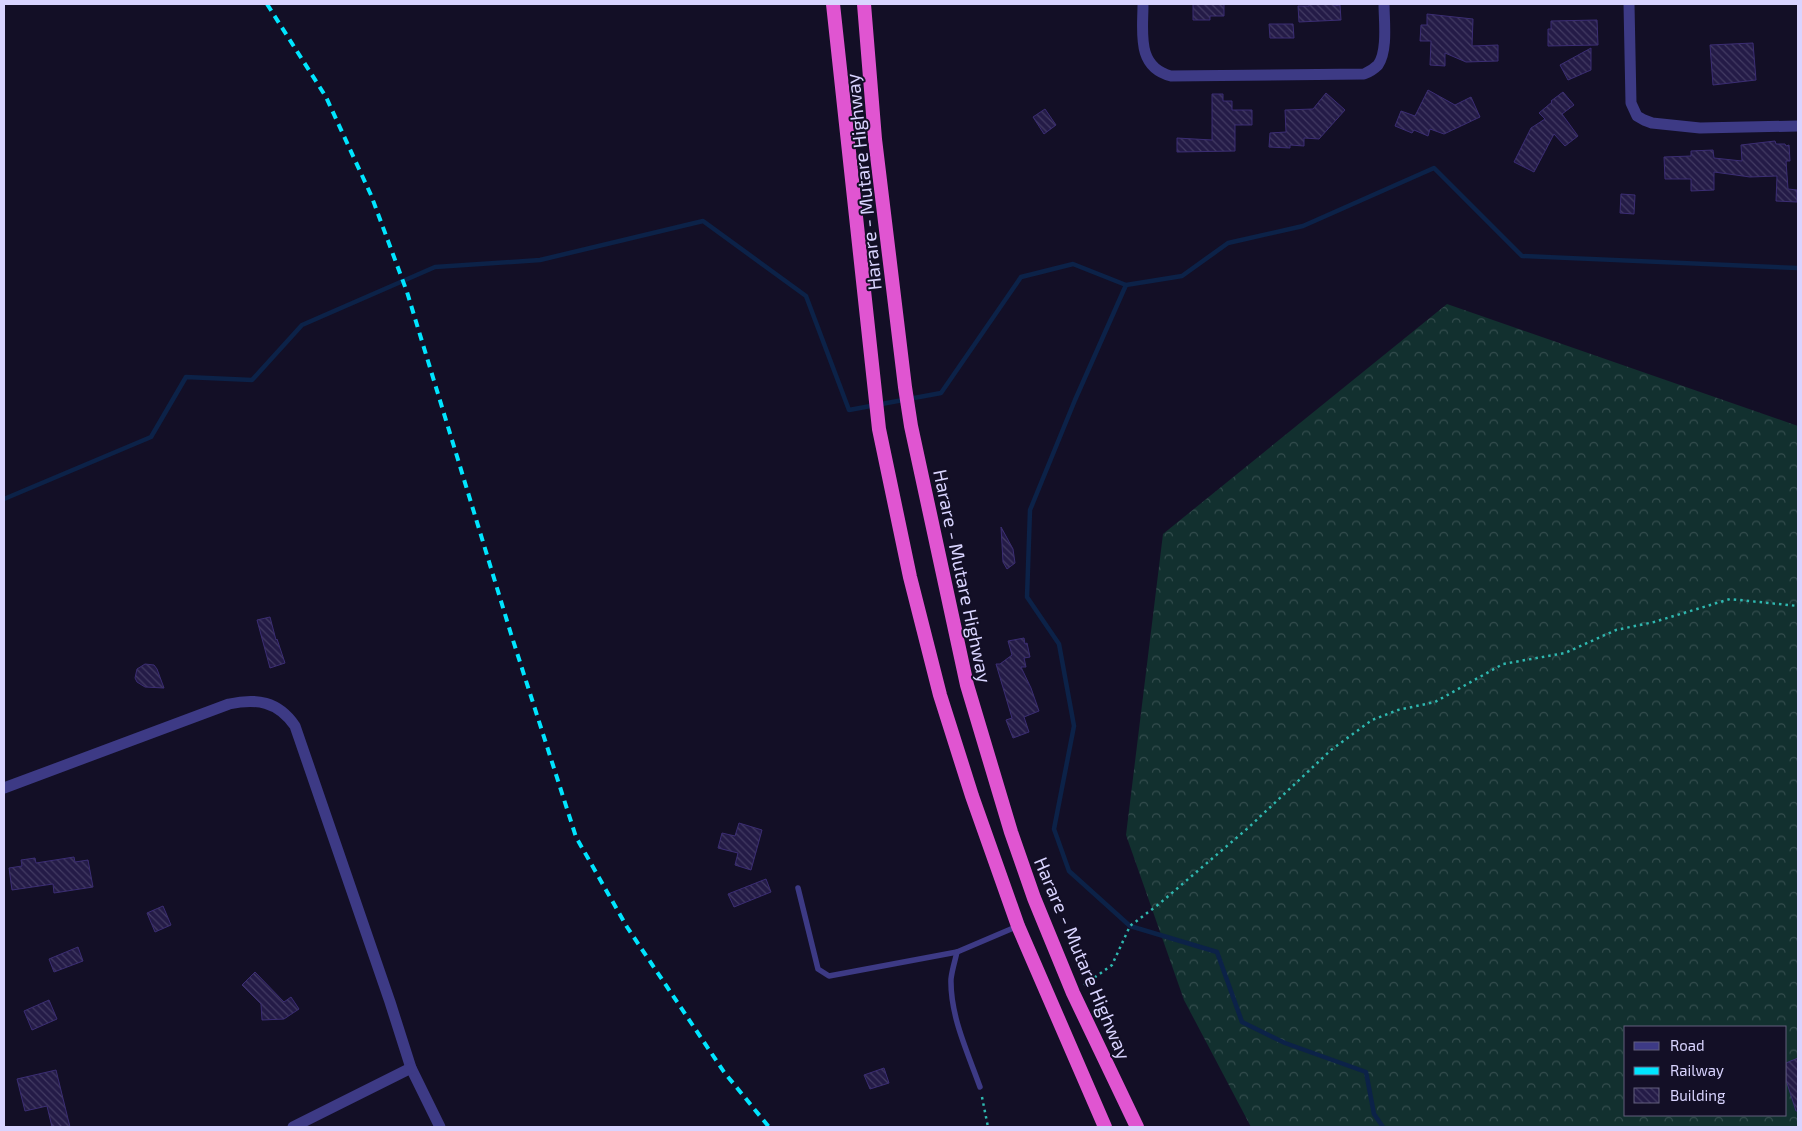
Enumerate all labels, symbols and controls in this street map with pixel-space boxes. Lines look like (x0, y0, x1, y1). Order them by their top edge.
street label: Harare - Mutare Highway (840, 72, 886, 292)
street label: Harare - Mutare Highway (929, 467, 997, 685)
street label: Harare - Mutare Highway (1030, 853, 1136, 1063)
legend (1624, 1026, 1787, 1116)
text: Road (1670, 1036, 1705, 1054)
text: Railway (1670, 1061, 1724, 1079)
text: Building (1670, 1086, 1726, 1104)

